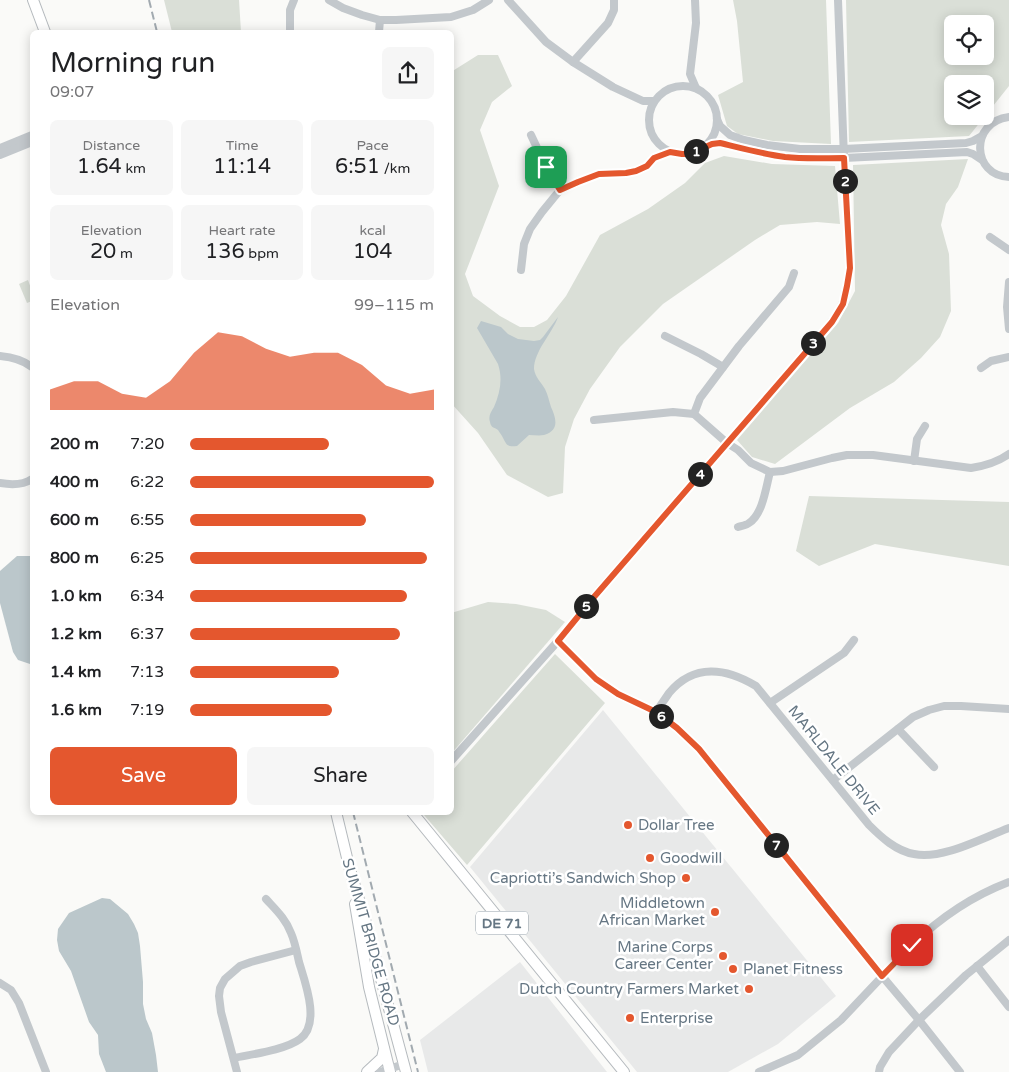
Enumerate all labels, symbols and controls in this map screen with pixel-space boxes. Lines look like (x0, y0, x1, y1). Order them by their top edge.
map controls (944, 15, 994, 125)
button: locate (944, 15, 994, 65)
text: Morning run (50, 46, 215, 80)
button: share (382, 47, 434, 99)
button: layers (944, 75, 994, 125)
text: 09:07 (50, 82, 94, 102)
text: Distance (83, 137, 140, 154)
text: Time (226, 137, 258, 154)
text: Pace (357, 137, 389, 154)
pin: 1 (684, 138, 708, 164)
text: 1 (692, 143, 701, 160)
pin (525, 146, 567, 188)
icon: arrive (532, 153, 560, 181)
text: 1.64 (77, 154, 122, 179)
text: 11:14 (213, 154, 271, 179)
text: 6:51 (335, 154, 380, 179)
text: km (122, 160, 146, 177)
text: /km (380, 160, 410, 177)
pin: 2 (832, 168, 858, 194)
text: 2 (841, 173, 850, 190)
text: Elevation (81, 222, 142, 239)
text: Heart rate (209, 222, 275, 239)
text: kcal (359, 222, 386, 239)
text: 20 (90, 239, 116, 264)
text: 136 (205, 239, 245, 264)
text: 104 (353, 239, 392, 264)
text: m (116, 245, 133, 262)
text: bpm (245, 245, 279, 262)
text: Elevation (50, 295, 120, 315)
text: 99–115 m (354, 295, 434, 315)
pin: 3 (800, 330, 826, 356)
text: 3 (809, 335, 818, 352)
text: 200 m (50, 434, 99, 454)
text: 7:20 (130, 434, 164, 454)
pin: 4 (688, 462, 712, 486)
text: 4 (696, 466, 705, 483)
text: 400 m (50, 472, 99, 492)
text: 6:22 (130, 472, 164, 492)
text: 600 m (50, 510, 99, 530)
text: 6:55 (130, 510, 164, 530)
text: 800 m (50, 548, 99, 568)
text: 6:25 (130, 548, 164, 568)
text: 1.0 km (50, 586, 102, 606)
text: 6:34 (130, 586, 164, 606)
pin: 5 (574, 594, 598, 618)
text: 5 (582, 598, 591, 615)
text: 1.2 km (50, 624, 102, 644)
text: 6:37 (130, 624, 164, 644)
text: 1.4 km (50, 662, 102, 682)
text: 7:13 (130, 662, 164, 682)
text: 1.6 km (50, 700, 102, 720)
text: 7:19 (130, 700, 164, 720)
street label: MARLDALE DRIVE (784, 702, 884, 818)
pin: 6 (648, 704, 674, 728)
text: 6 (657, 708, 666, 725)
button: Save (50, 747, 237, 805)
button: Share (247, 747, 434, 805)
place label: Dollar Tree (638, 816, 714, 834)
marker: Dollar Tree (622, 819, 634, 831)
pin: 7 (764, 832, 788, 858)
text: 7 (772, 837, 781, 854)
place label: Goodwill (660, 849, 722, 867)
marker: Goodwill (644, 852, 656, 864)
street label: SUMMIT BRIDGE ROAD (338, 856, 404, 1028)
place label: Capriotti’s Sandwich Shop (490, 869, 676, 887)
marker: Capriotti’s Sandwich Shop (680, 872, 692, 884)
place label: Middletown African Market (599, 894, 705, 929)
marker: Middletown African Market (709, 906, 721, 918)
road number: DE 71 (476, 911, 528, 934)
pin (891, 924, 933, 966)
icon: check (898, 931, 926, 959)
place label: Marine Corps Career Center (615, 938, 713, 973)
marker: Marine Corps Career Center (717, 950, 729, 962)
place label: Planet Fitness (743, 960, 843, 978)
marker: Planet Fitness (727, 963, 739, 975)
place label: Dutch Country Farmers Market (519, 980, 739, 998)
marker: Dutch Country Farmers Market (743, 983, 755, 995)
place label: Enterprise (640, 1009, 713, 1027)
marker: Enterprise (624, 1012, 636, 1024)

